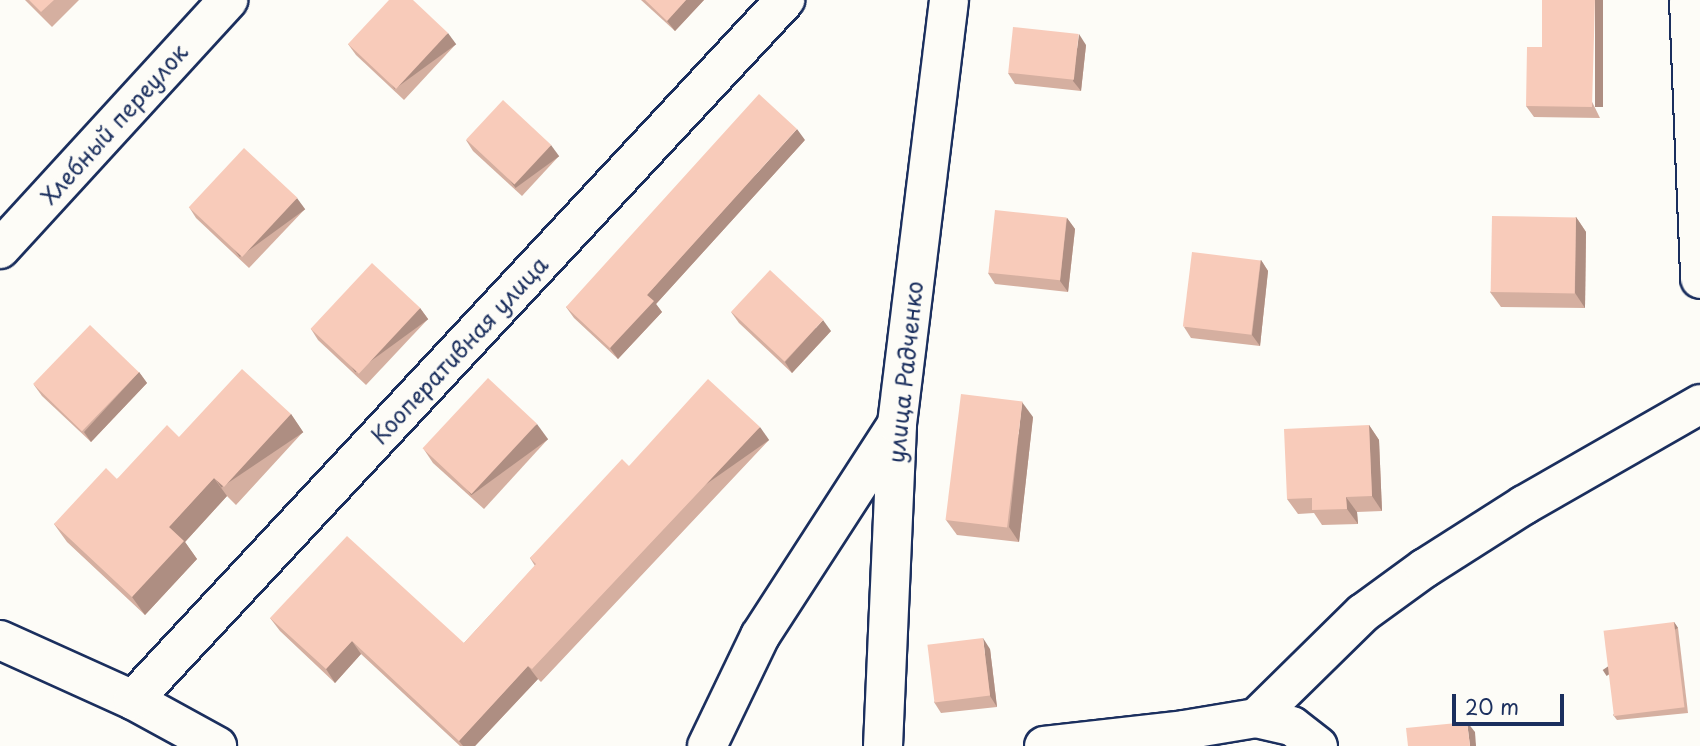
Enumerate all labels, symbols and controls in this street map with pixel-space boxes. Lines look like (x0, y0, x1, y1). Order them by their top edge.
street label: Хлебный переулок (35, 38, 193, 210)
street label: Кооперативная улица (364, 250, 554, 450)
street label: улица Радченко (882, 279, 928, 465)
scale bar (1455, 680, 1567, 724)
text: 20 m (1465, 690, 1519, 722)

